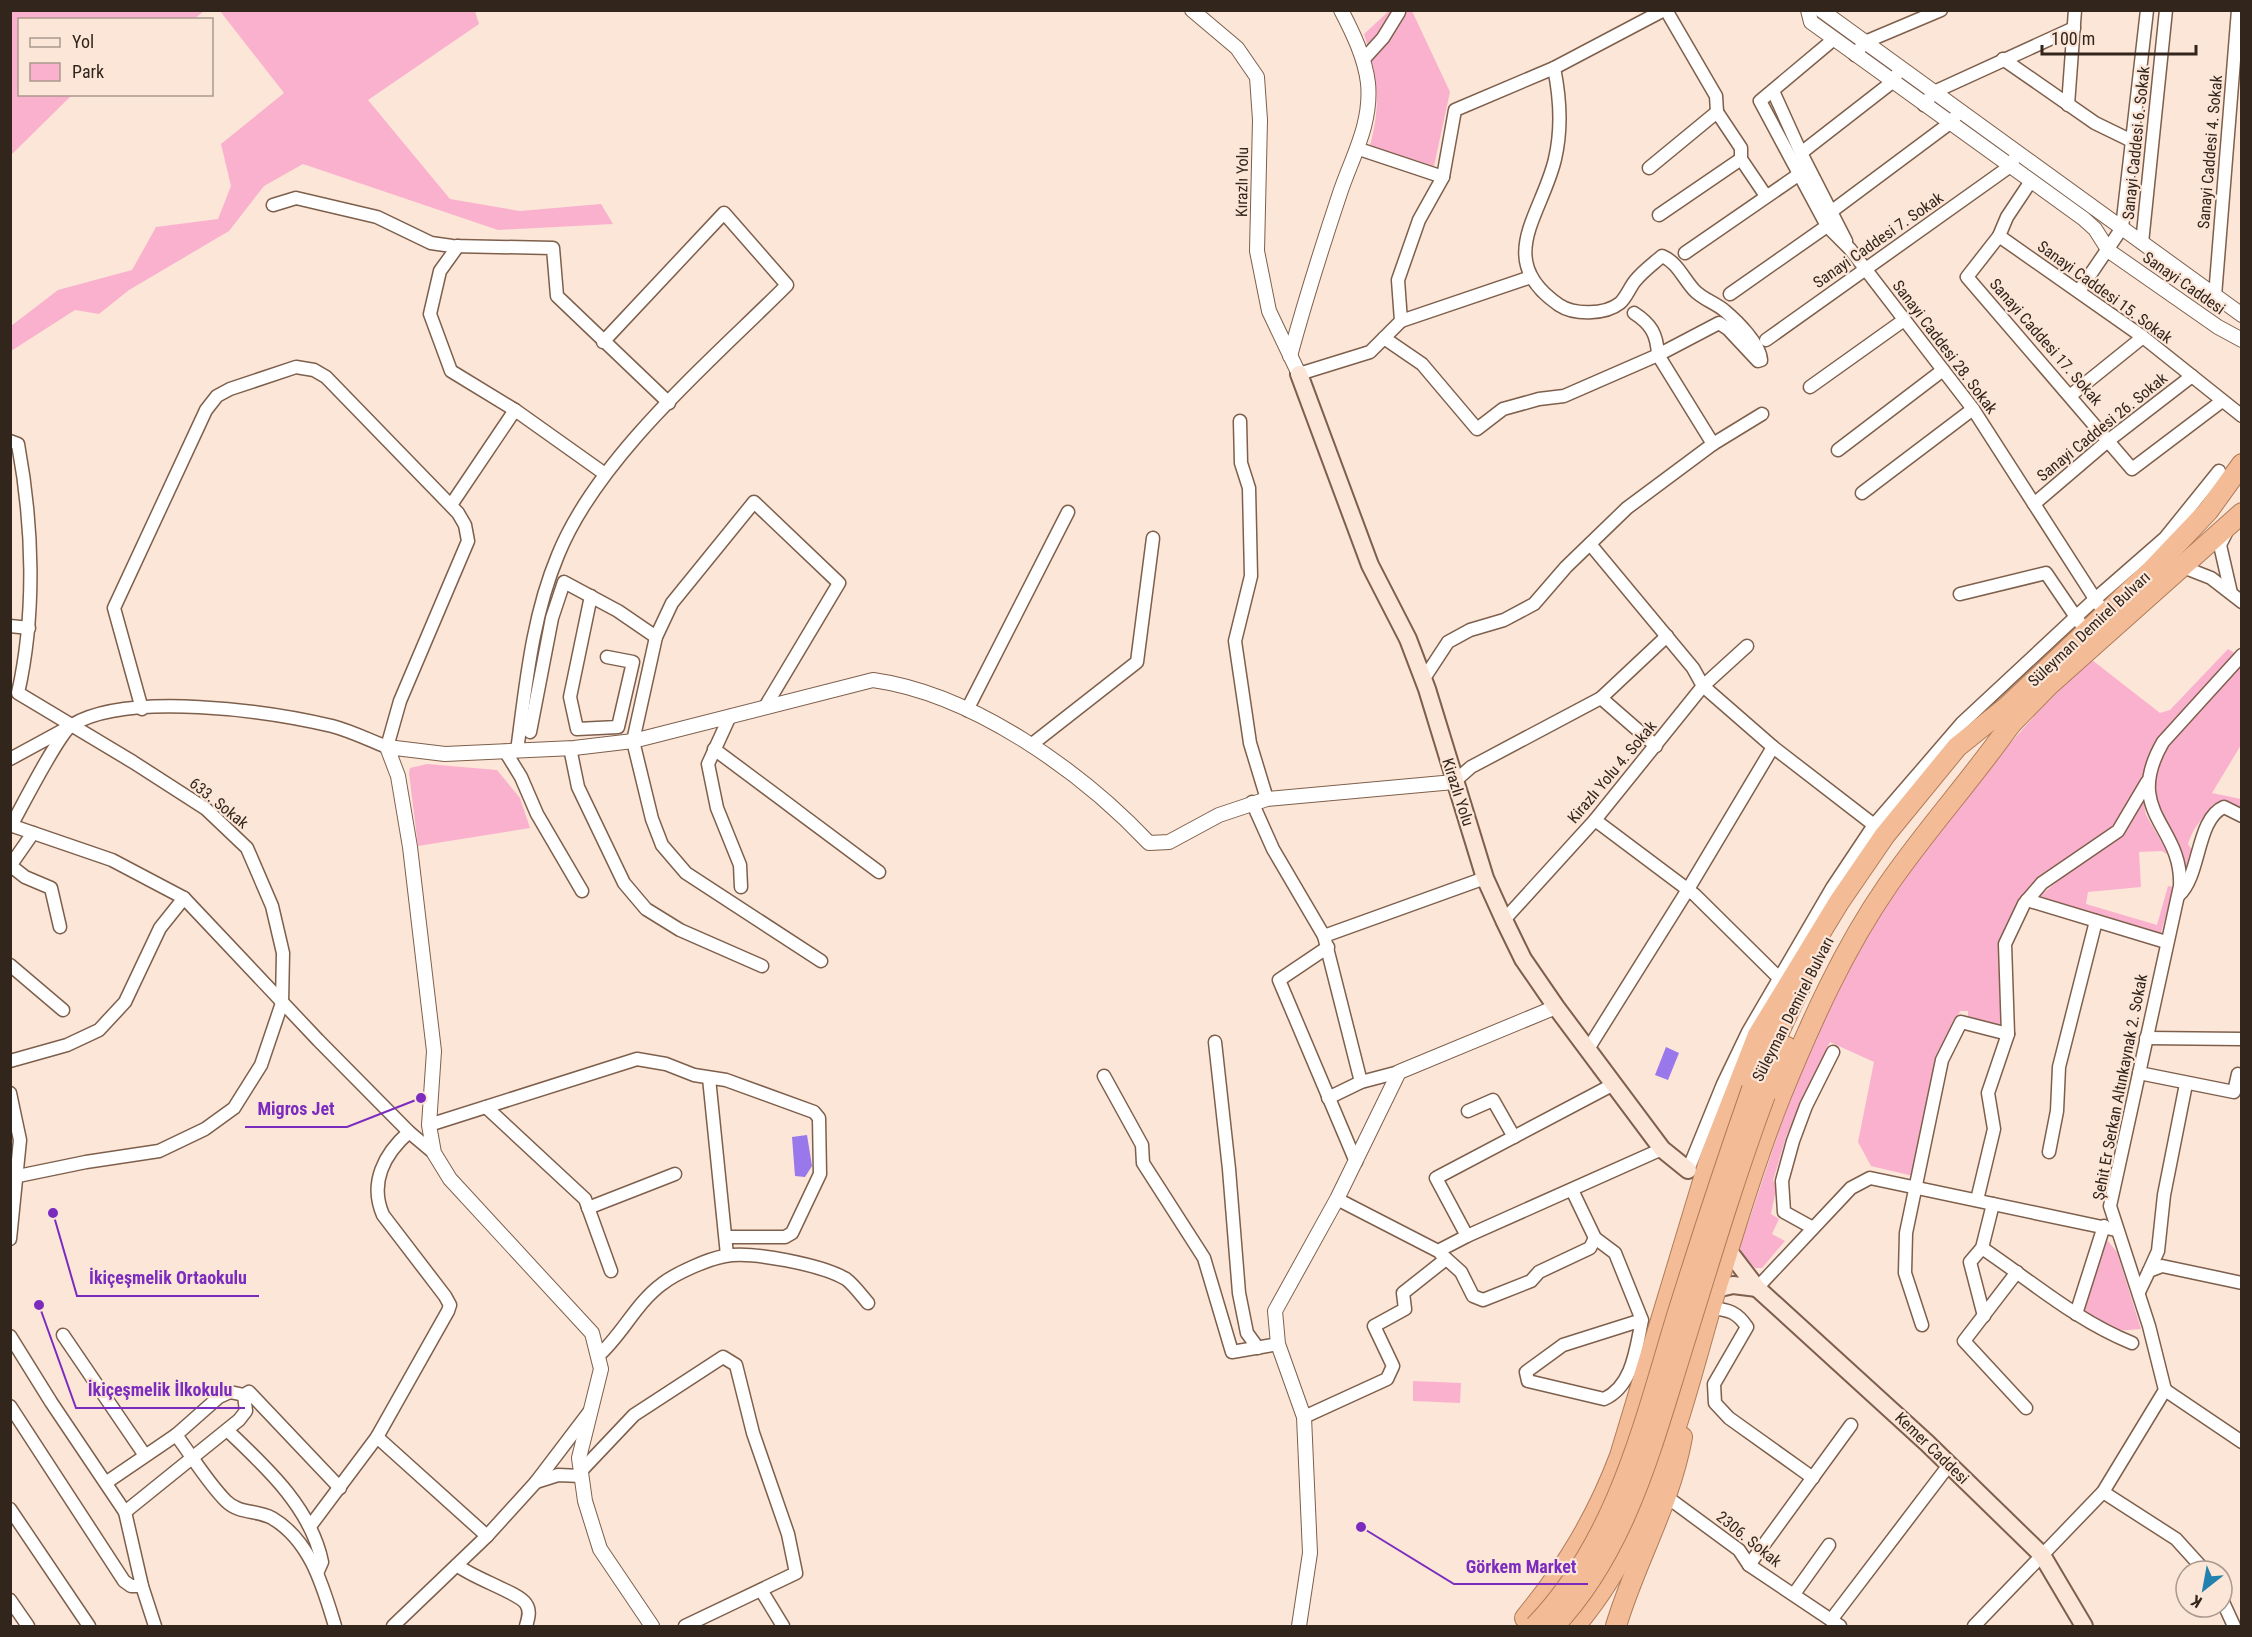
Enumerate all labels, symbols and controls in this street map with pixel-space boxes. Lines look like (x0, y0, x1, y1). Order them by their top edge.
legend (18, 18, 213, 96)
scale bar (2042, 18, 2196, 56)
text: 100 m (2051, 28, 2095, 49)
text: Yol (72, 31, 94, 52)
text: Park (72, 61, 104, 82)
street label: Sanayi Caddesi 6. Sokak (2118, 65, 2154, 221)
street label: Sanayi Caddesi 4. Sokak (2194, 74, 2226, 230)
street label: Kırazlı Yolu (1232, 147, 1252, 217)
street label: Sanayi Caddesi 7. Sokak (1809, 188, 1947, 292)
street label: Sanayi Caddesi 15. Sokak (2034, 237, 2177, 348)
street label: Sanayi Caddesi (2139, 248, 2229, 318)
street label: Sanayi Caddesi 17. Sokak (1986, 275, 2107, 410)
street label: Sanayi Caddesi 28. Sokak (1889, 277, 2002, 418)
street label: Sanayi Caddesi 26. Sokak (2033, 368, 2172, 485)
street label: Süleyman Demirel Bulvarı (2024, 567, 2154, 691)
street label: Kirazlı Yolu 4. Sokak (1564, 716, 1661, 827)
street label: Kirazlı Yolu (1438, 756, 1478, 828)
street label: 633. Sokak (186, 774, 253, 833)
street label: Süleyman Demirel Bulvarı (1748, 933, 1838, 1085)
street label: Şehit Er Serkan Altınkaynak 2. Sokak (2089, 971, 2151, 1202)
callout: Migros Jet (245, 1091, 347, 1127)
text: Migros Jet (257, 1098, 335, 1119)
callout: İkiçeşmelik Ortaokulu (77, 1260, 259, 1296)
text: İkiçeşmelik Ortaokulu (89, 1267, 247, 1288)
callout: İkiçeşmelik İlkokulu (76, 1372, 245, 1408)
text: İkiçeşmelik İlkokulu (88, 1379, 232, 1400)
street label: Kemer Caddesi (1891, 1408, 1973, 1488)
street label: 2306. Sokak (1713, 1507, 1786, 1571)
callout: Görkem Market (1454, 1548, 1588, 1584)
text: Görkem Market (1466, 1556, 1577, 1577)
north arrow (2174, 1559, 2234, 1619)
text: K (2188, 1591, 2205, 1612)

